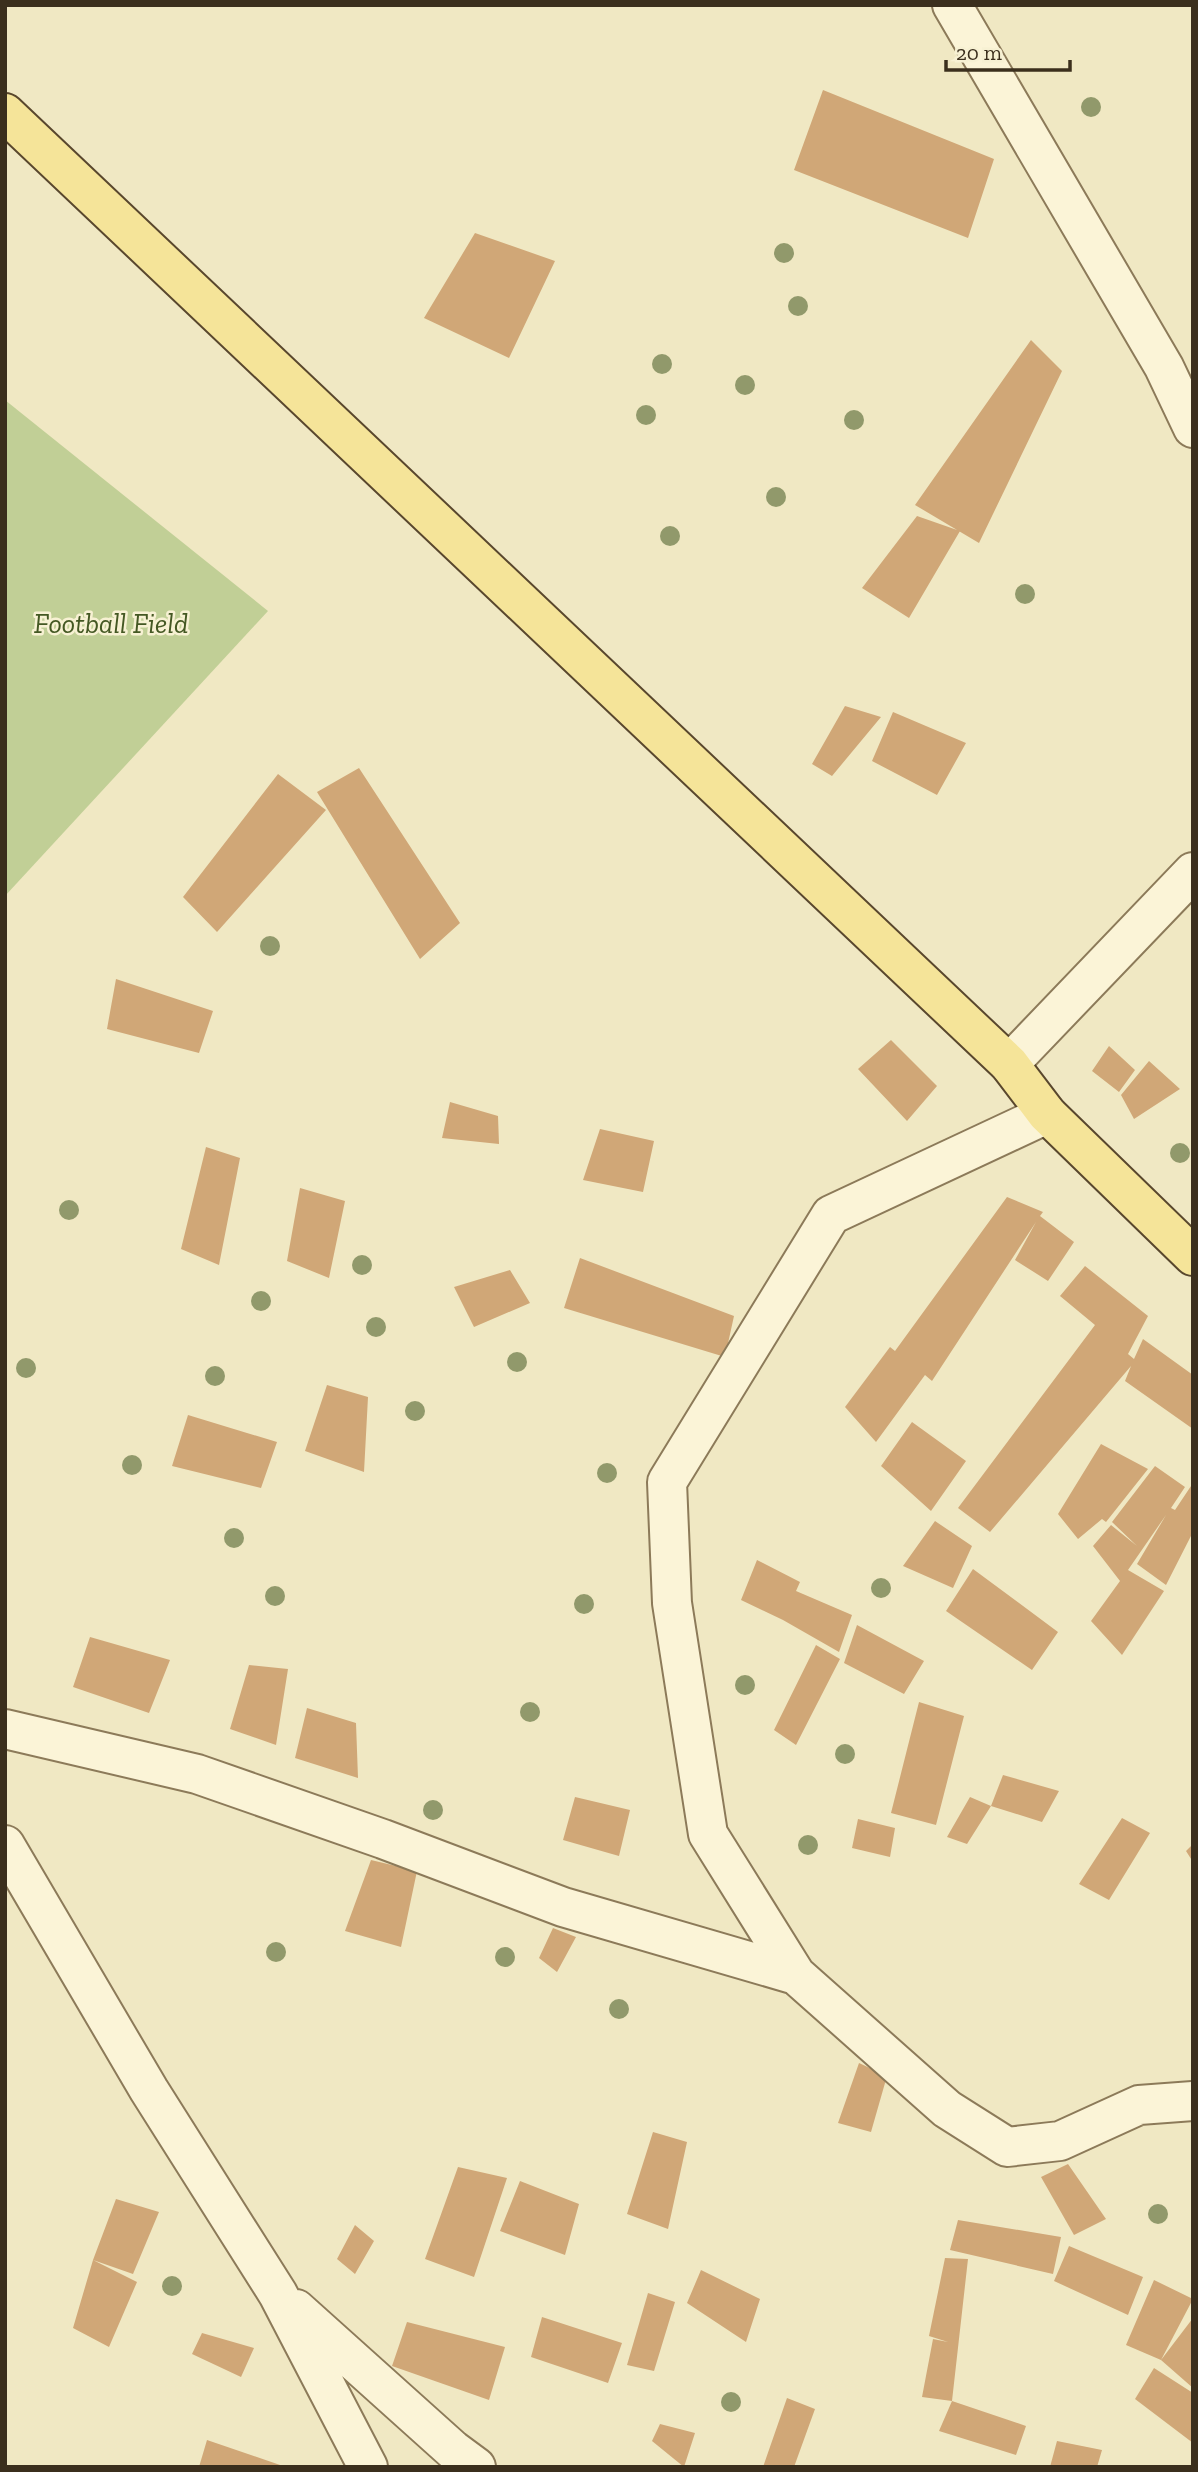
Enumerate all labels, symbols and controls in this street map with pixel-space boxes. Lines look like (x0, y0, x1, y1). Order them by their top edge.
scale bar (946, 28, 1070, 72)
text: 20 m (956, 40, 1002, 65)
park label: Football Field (34, 607, 188, 640)

